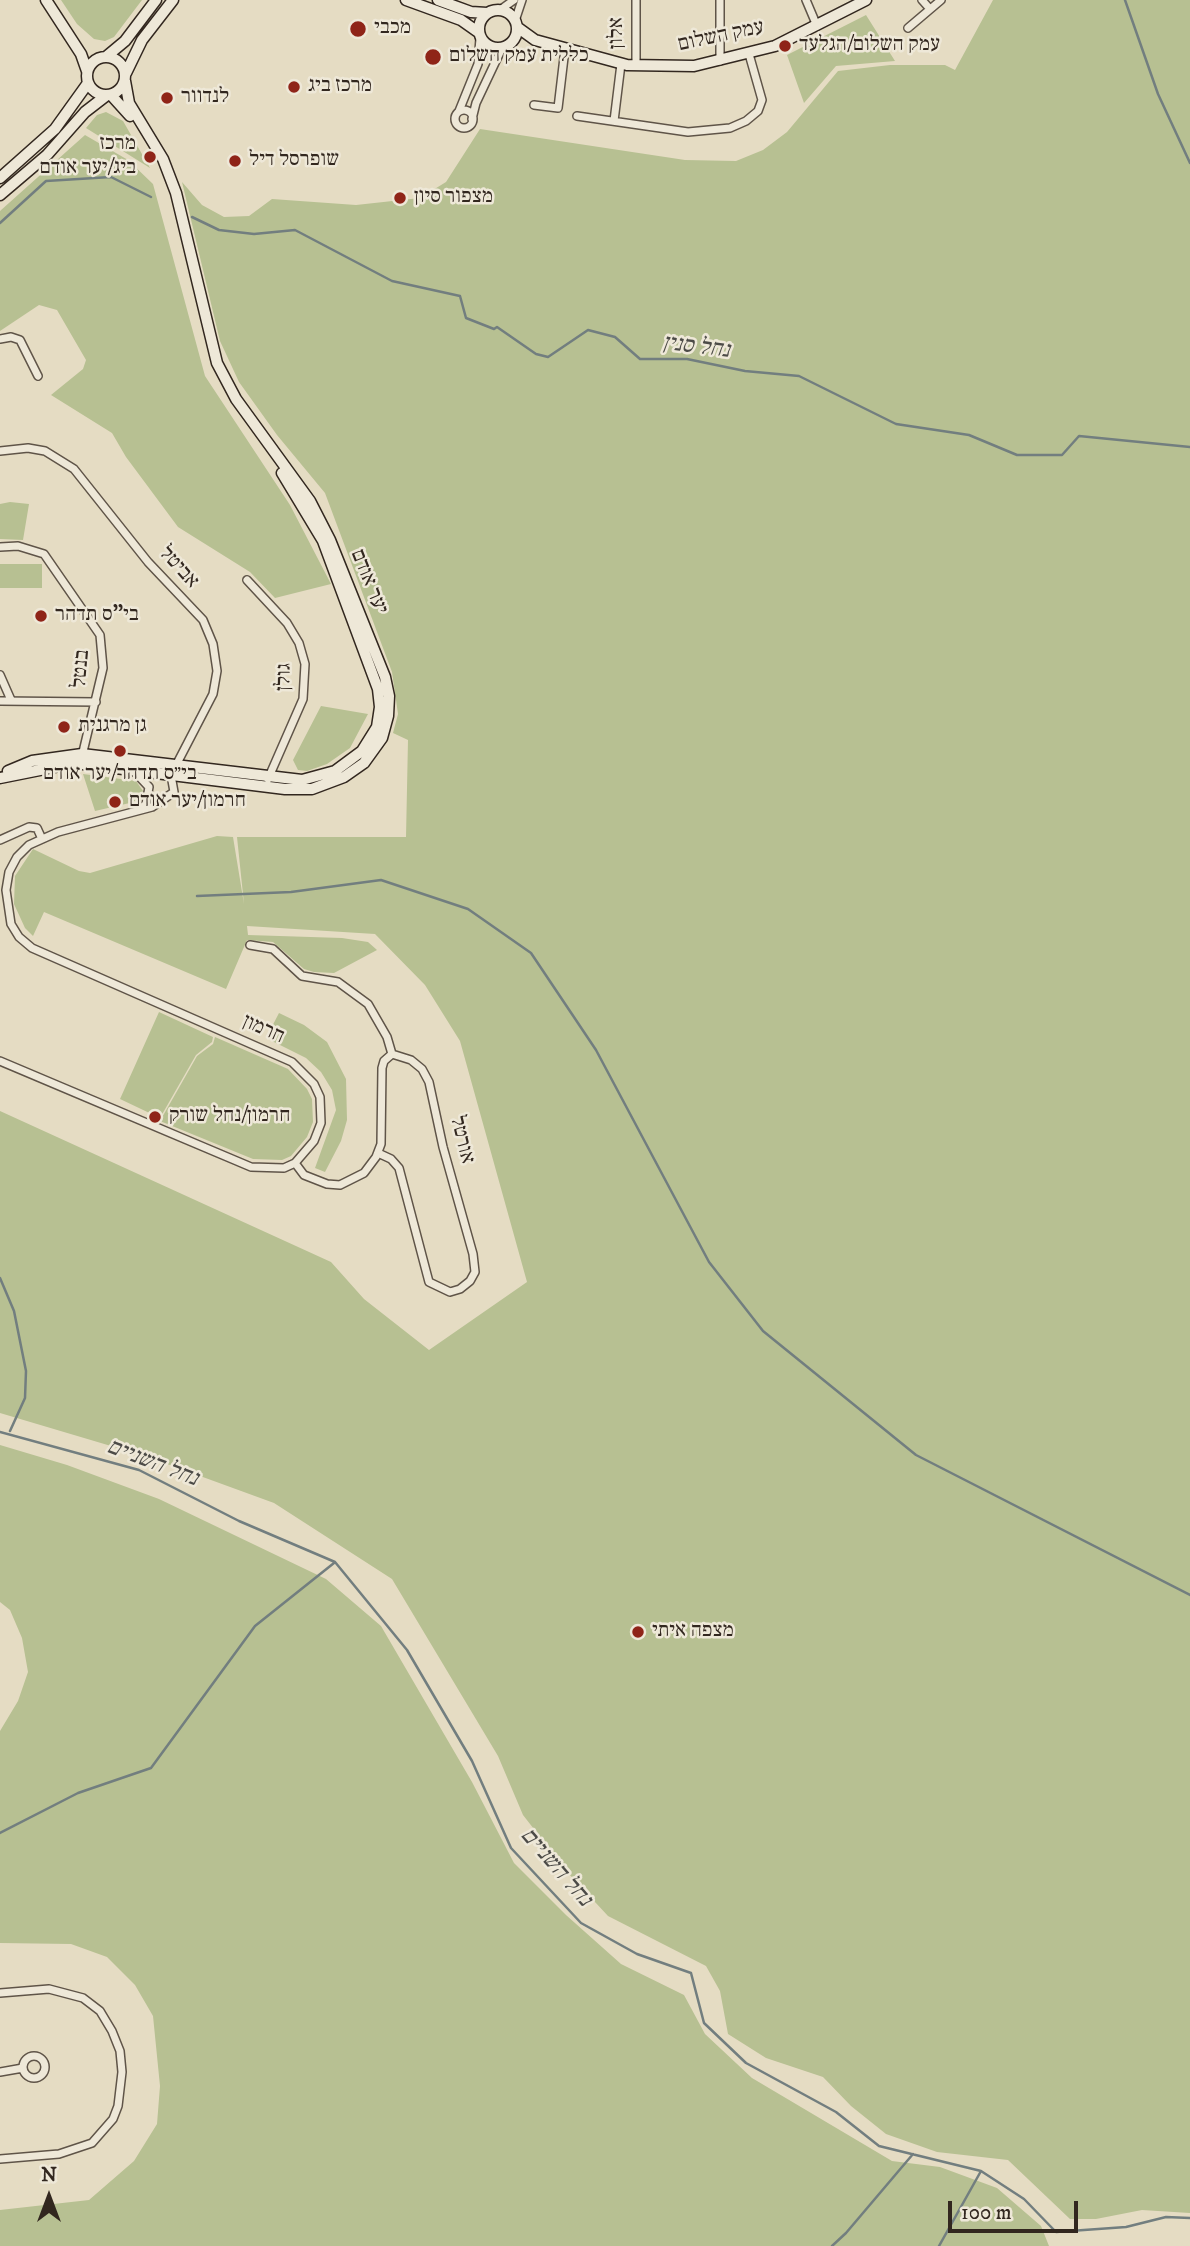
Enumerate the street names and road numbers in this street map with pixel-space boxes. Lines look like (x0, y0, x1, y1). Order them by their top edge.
street label: עמק השלום (676, 16, 766, 58)
street label: אלון (605, 17, 631, 49)
street label: אביטל (152, 542, 204, 594)
street label: יער אודם (344, 546, 392, 618)
street label: בנטל (68, 649, 96, 689)
street label: גולן (272, 663, 298, 691)
street label: חרמון (238, 1010, 288, 1050)
street label: אורטל (443, 1114, 479, 1166)

